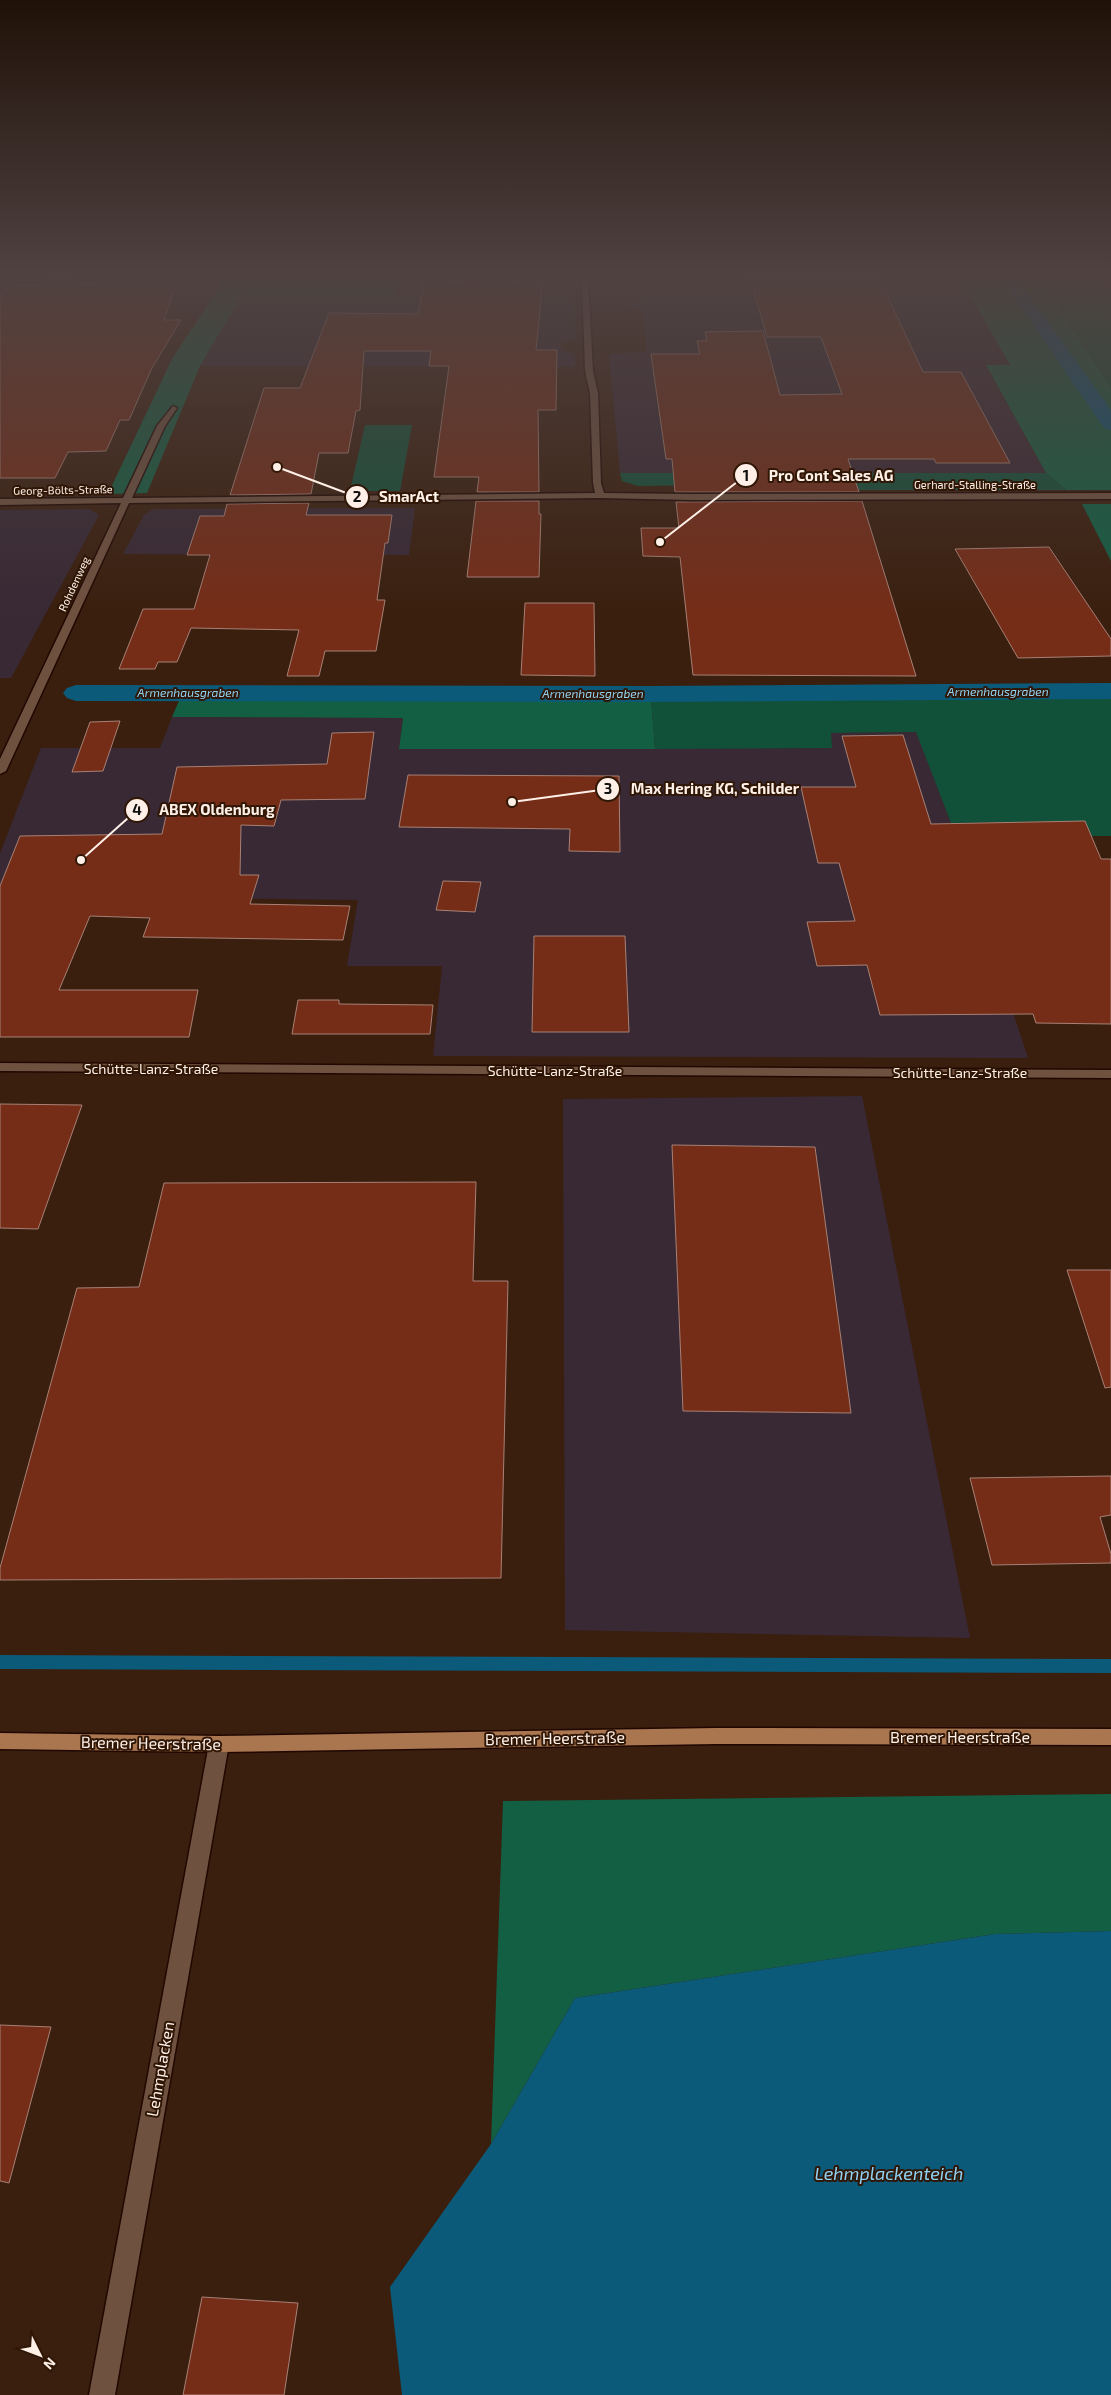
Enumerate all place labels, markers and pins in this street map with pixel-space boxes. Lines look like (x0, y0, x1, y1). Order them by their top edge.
callout: Pro Cont Sales AG (733, 460, 903, 490)
callout: SmarAct (344, 482, 449, 512)
callout: Max Hering KG, Schilder (596, 774, 809, 804)
callout: ABEX Oldenburg (125, 795, 285, 825)

